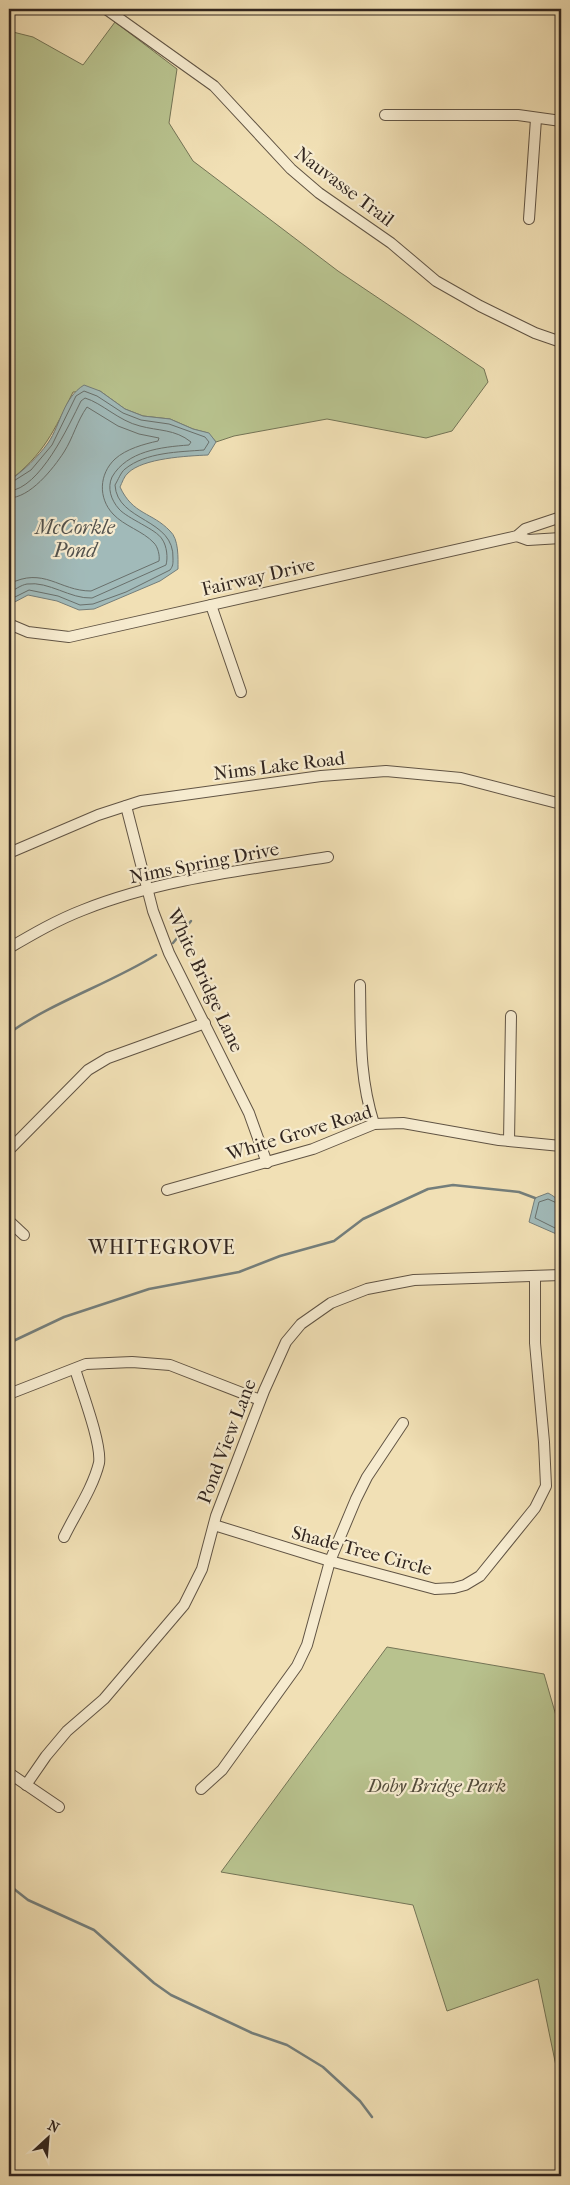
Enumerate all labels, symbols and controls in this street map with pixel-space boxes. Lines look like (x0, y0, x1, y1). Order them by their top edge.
street label: Nauvasse Trail (291, 142, 398, 231)
water label: McCorkle Pond (33, 516, 116, 562)
street label: Fairway Drive (199, 553, 317, 601)
street label: Nims Lake Road (212, 747, 347, 785)
street label: Nims Spring Drive (127, 838, 281, 888)
street label: White Bridge Lane (162, 904, 248, 1056)
street label: White Grove Road (223, 1100, 375, 1166)
district label: WHITEGROVE (87, 1236, 236, 1259)
street label: Pond View Lane (193, 1376, 261, 1507)
street label: Shade Tree Circle (289, 1522, 434, 1580)
park label: Doby Bridge Park (366, 1775, 506, 1797)
north arrow (22, 2112, 72, 2162)
text: N (45, 2117, 62, 2137)

